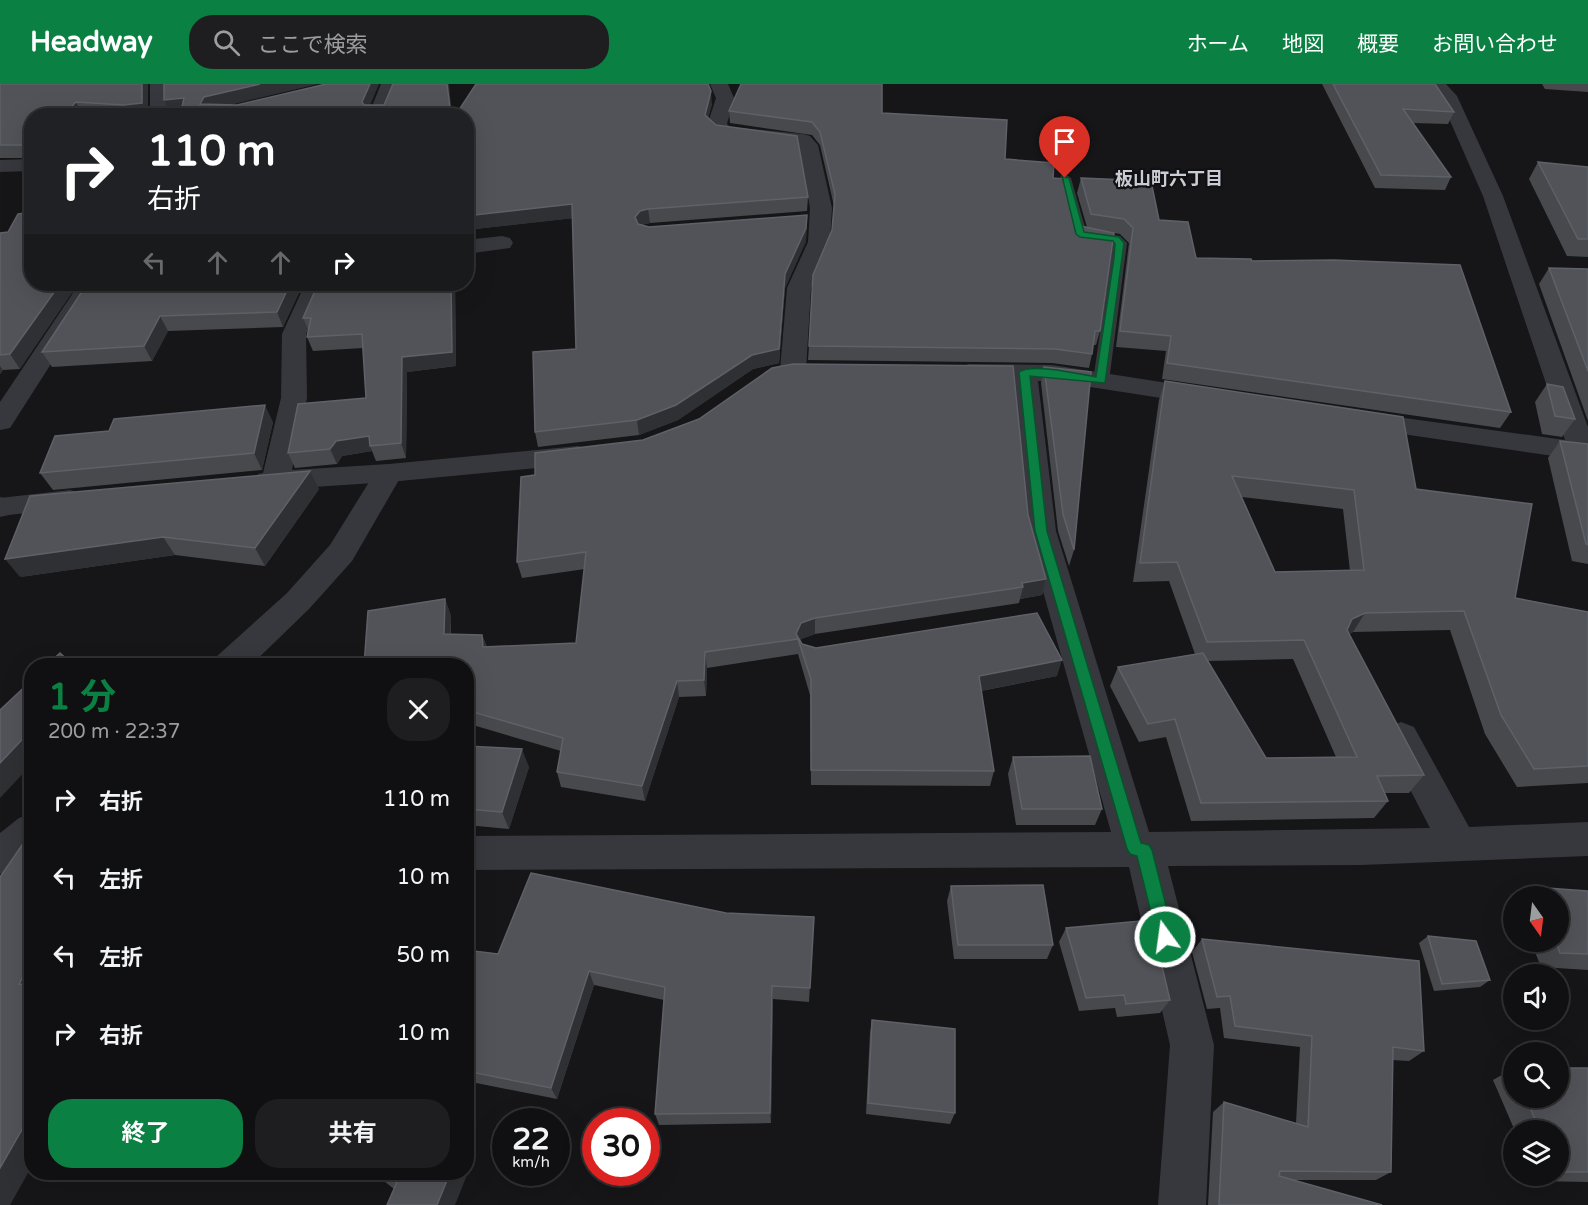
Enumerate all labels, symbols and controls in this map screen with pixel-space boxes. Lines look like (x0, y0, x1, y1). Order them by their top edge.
search box (189, 15, 609, 69)
text: Headway (30, 25, 153, 59)
icon: search (210, 26, 243, 59)
text: ここで検索 (258, 32, 368, 58)
text: ホーム (1187, 32, 1249, 57)
text: 地図 (1282, 32, 1324, 57)
text: 概要 (1357, 32, 1399, 57)
text: お問い合わせ (1432, 32, 1558, 57)
pin (1039, 116, 1090, 178)
icon: arrive (1048, 125, 1081, 158)
text: 110 m (147, 126, 276, 177)
icon: right (48, 132, 126, 210)
district label: 板山町六丁目 (1115, 168, 1223, 190)
text: 右折 (147, 183, 201, 216)
icon: left (138, 246, 171, 279)
icon: ahead (201, 246, 234, 279)
icon: ahead (264, 246, 297, 279)
icon: right (327, 246, 360, 279)
text: 1 分 (48, 676, 116, 719)
button: close (387, 678, 450, 741)
text: 200 m · 22:37 (48, 720, 180, 744)
icon: right (48, 783, 81, 816)
text: 110 m (383, 786, 450, 812)
text: 右折 (99, 789, 143, 815)
icon: left (48, 861, 81, 894)
text: 10 m (396, 864, 450, 890)
text: 左折 (99, 867, 143, 893)
north arrow (1503, 886, 1569, 952)
map controls (1503, 886, 1569, 1186)
position arrow (1133, 905, 1197, 969)
icon: left (48, 939, 81, 972)
text: 50 m (396, 942, 450, 968)
text: 左折 (99, 945, 143, 971)
button: sound (1503, 964, 1569, 1030)
icon: right (48, 1017, 81, 1050)
text: 10 m (396, 1020, 450, 1046)
text: 右折 (99, 1023, 143, 1049)
button: search (1503, 1042, 1569, 1108)
button: 終了 (48, 1099, 243, 1168)
button: 共有 (255, 1099, 450, 1168)
speed limit sign: 30 (582, 1108, 660, 1186)
button: layers (1503, 1120, 1569, 1186)
text: 22 (512, 1121, 550, 1158)
text: km/h (512, 1153, 550, 1171)

